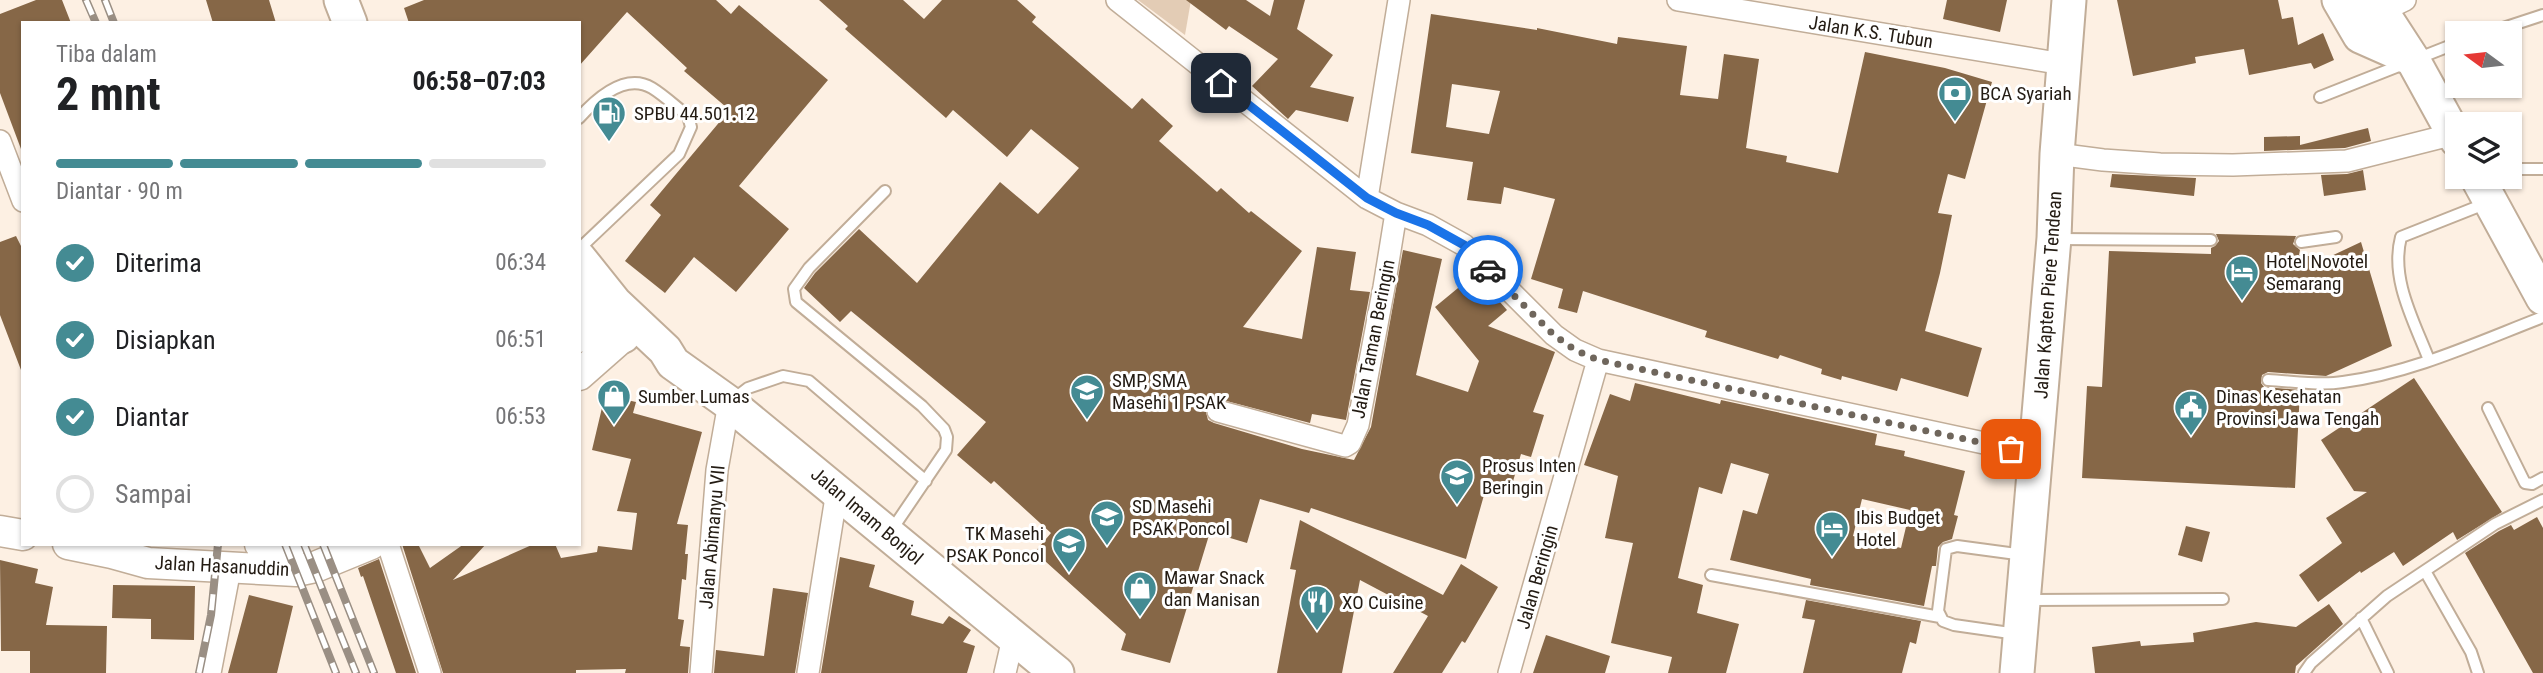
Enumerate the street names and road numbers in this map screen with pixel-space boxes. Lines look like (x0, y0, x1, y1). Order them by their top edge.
street label: Jalan K.S. Tubun (1807, 11, 1935, 53)
street label: Jalan Kapten Piere Tendean (2029, 190, 2067, 400)
street label: Jalan Taman Beringin (1346, 258, 1400, 420)
street label: Jalan Imam Bonjol (806, 462, 928, 570)
street label: Jalan Abimanyu VII (694, 464, 730, 610)
street label: Jalan Beringin (1511, 522, 1563, 632)
street label: Jalan Hasanuddin (154, 551, 290, 581)

